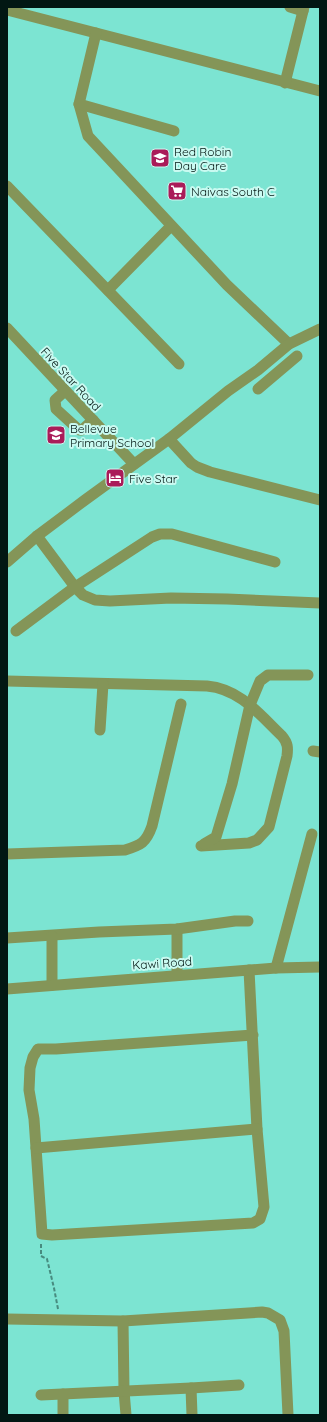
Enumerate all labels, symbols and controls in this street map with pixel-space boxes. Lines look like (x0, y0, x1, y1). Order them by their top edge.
place label: Red Robin Day Care (174, 144, 231, 173)
school or university icon: Red Robin Day Care (149, 147, 171, 169)
supermarket icon: Naivas South C (166, 180, 188, 202)
place label: Naivas South C (191, 184, 275, 199)
street label: Five Star Road (38, 344, 104, 414)
place label: Bellevue Primary School (70, 421, 154, 450)
school or university icon: Bellevue Primary School (45, 424, 67, 446)
hotel icon: Five Star (104, 467, 126, 489)
place label: Five Star (129, 471, 178, 486)
street label: Kawi Road (132, 953, 192, 973)

